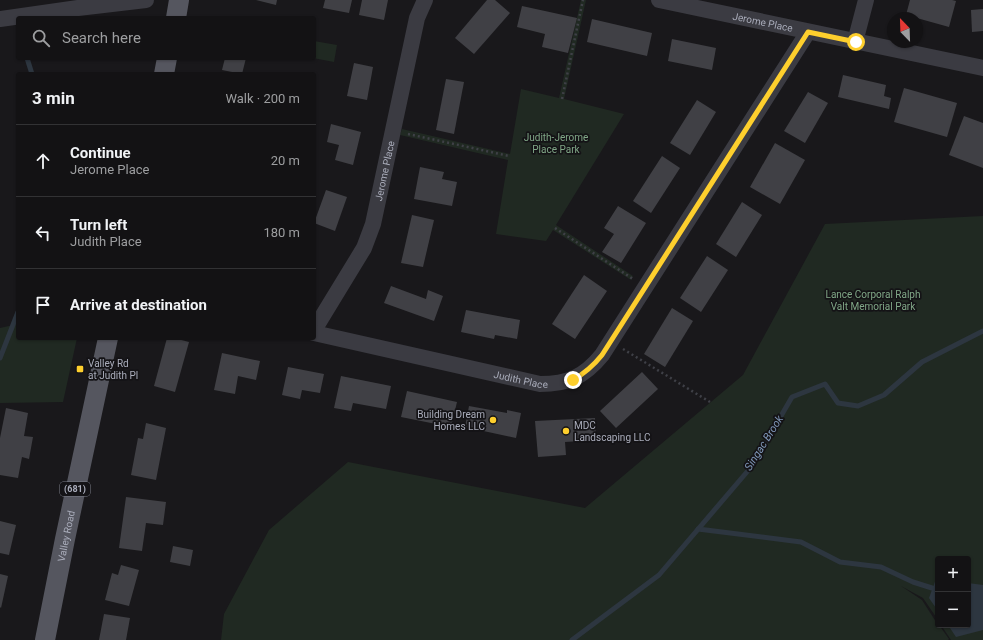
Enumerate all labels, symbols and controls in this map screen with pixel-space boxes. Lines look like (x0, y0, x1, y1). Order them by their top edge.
street label: Jerome Place (732, 10, 794, 33)
north arrow (887, 12, 923, 48)
search box (16, 16, 316, 60)
icon: search (30, 27, 52, 49)
text: Search here (62, 29, 141, 47)
route start (847, 33, 865, 51)
text: 3 min (32, 88, 75, 108)
text: Walk · 200 m (225, 91, 300, 106)
park label: Judith-Jerome Place Park (524, 132, 588, 155)
street label: Jerome Place (373, 140, 396, 202)
text: Continue (70, 144, 131, 162)
icon: ahead (32, 150, 54, 172)
text: 20 m (271, 153, 300, 168)
text: Jerome Place (70, 162, 149, 177)
text: Turn left (70, 216, 127, 234)
icon: left (32, 222, 54, 244)
text: 180 m (263, 225, 300, 240)
text: Judith Place (70, 234, 142, 249)
park label: Lance Corporal Ralph Valt Memorial Park (826, 289, 921, 312)
icon: arrive (32, 294, 54, 316)
text: Arrive at destination (70, 296, 207, 314)
place label: Valley Rd at Judith Pl (88, 358, 138, 381)
marker: Valley Rd at Judith Pl (75, 364, 85, 374)
street label: Judith Place (493, 368, 548, 390)
route end (564, 371, 582, 389)
place label: Building Dream Homes LLC (417, 409, 485, 432)
water label: Singac Brook (742, 412, 786, 473)
marker: Building Dream Homes LLC (488, 415, 498, 425)
place label: MDC Landscaping LLC (574, 420, 651, 443)
marker: MDC Landscaping LLC (561, 426, 571, 436)
road number: (681) (60, 482, 90, 496)
street label: Valley Road (55, 509, 76, 563)
map controls (935, 556, 971, 628)
button: + (935, 556, 971, 592)
button: − (935, 592, 971, 628)

